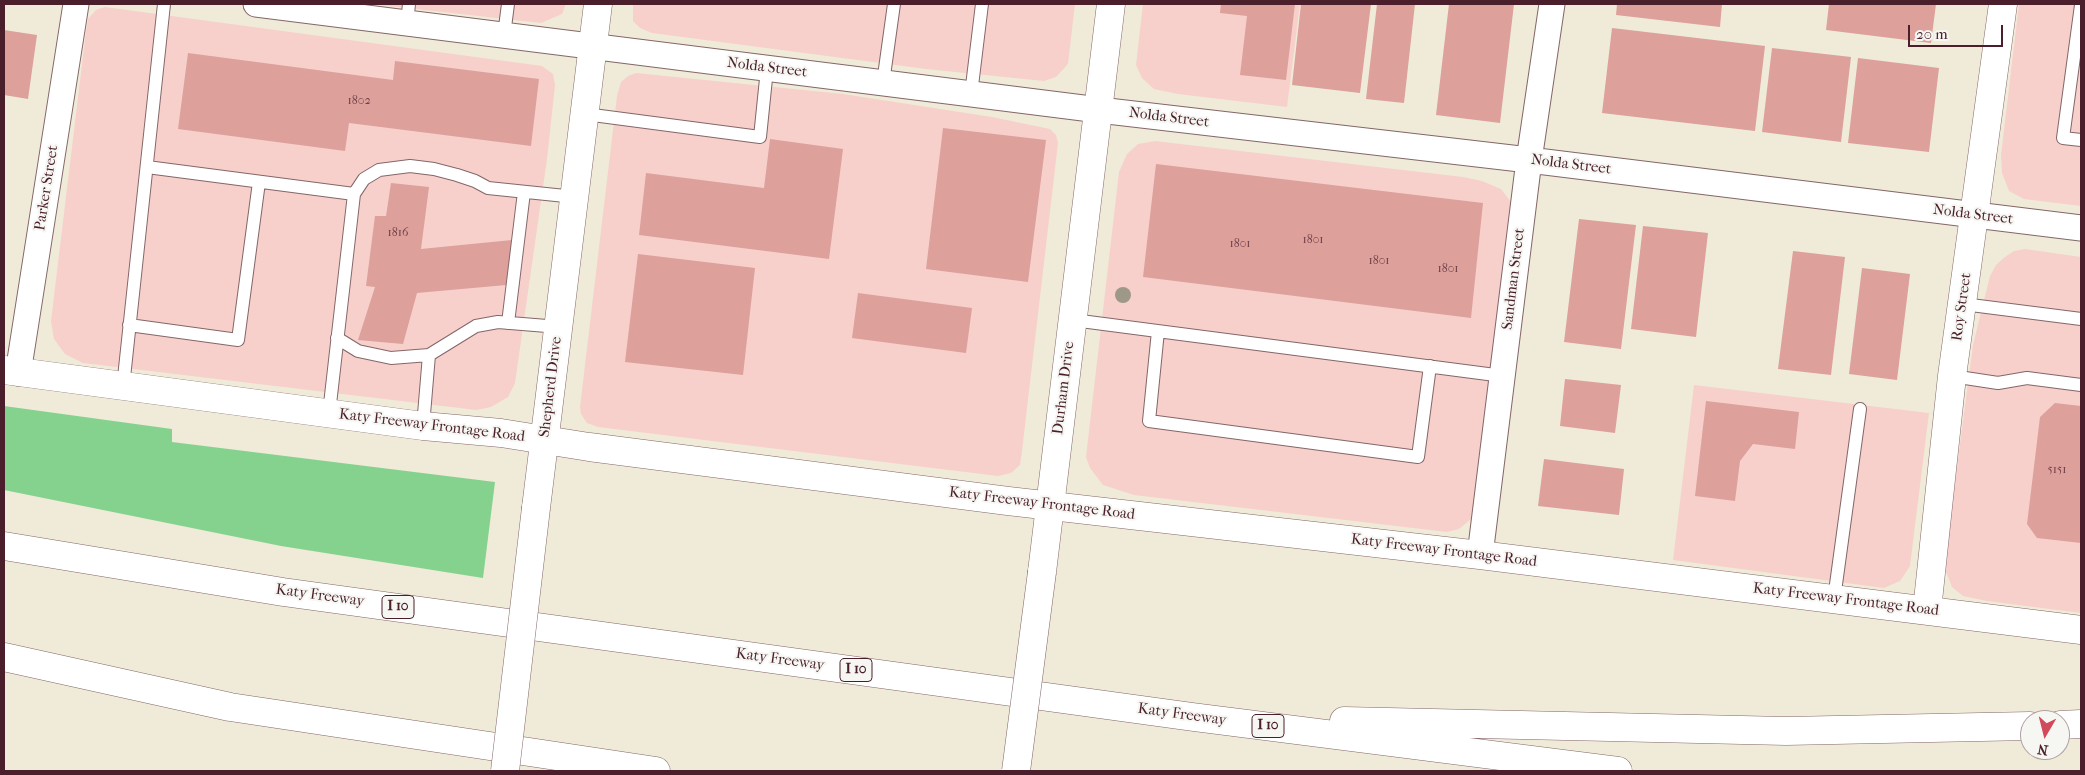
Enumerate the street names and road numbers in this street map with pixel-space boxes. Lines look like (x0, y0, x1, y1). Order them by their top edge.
street label: Nolda Street (726, 54, 808, 82)
street label: Nolda Street (1128, 104, 1210, 132)
street label: Parker Street (31, 144, 63, 232)
street label: Nolda Street (1530, 151, 1612, 179)
street label: Nolda Street (1932, 201, 2014, 229)
street label: Sandman Street (1499, 227, 1529, 331)
street label: Roy Street (1948, 272, 1976, 342)
street label: Shepherd Drive (536, 336, 566, 438)
street label: Durham Drive (1049, 340, 1079, 436)
street label: Katy Freeway Frontage Road (338, 406, 526, 446)
street label: Katy Freeway Frontage Road (948, 484, 1136, 524)
street label: Katy Freeway Frontage Road (1350, 531, 1538, 571)
street label: Katy Freeway Frontage Road (1752, 580, 1940, 620)
street label: Katy Freeway (275, 581, 365, 611)
road number: I 10 (382, 596, 414, 618)
street label: Katy Freeway (735, 645, 825, 675)
road number: I 10 (840, 658, 872, 682)
street label: Katy Freeway (1137, 700, 1227, 730)
road number: I 10 (1252, 714, 1284, 738)

